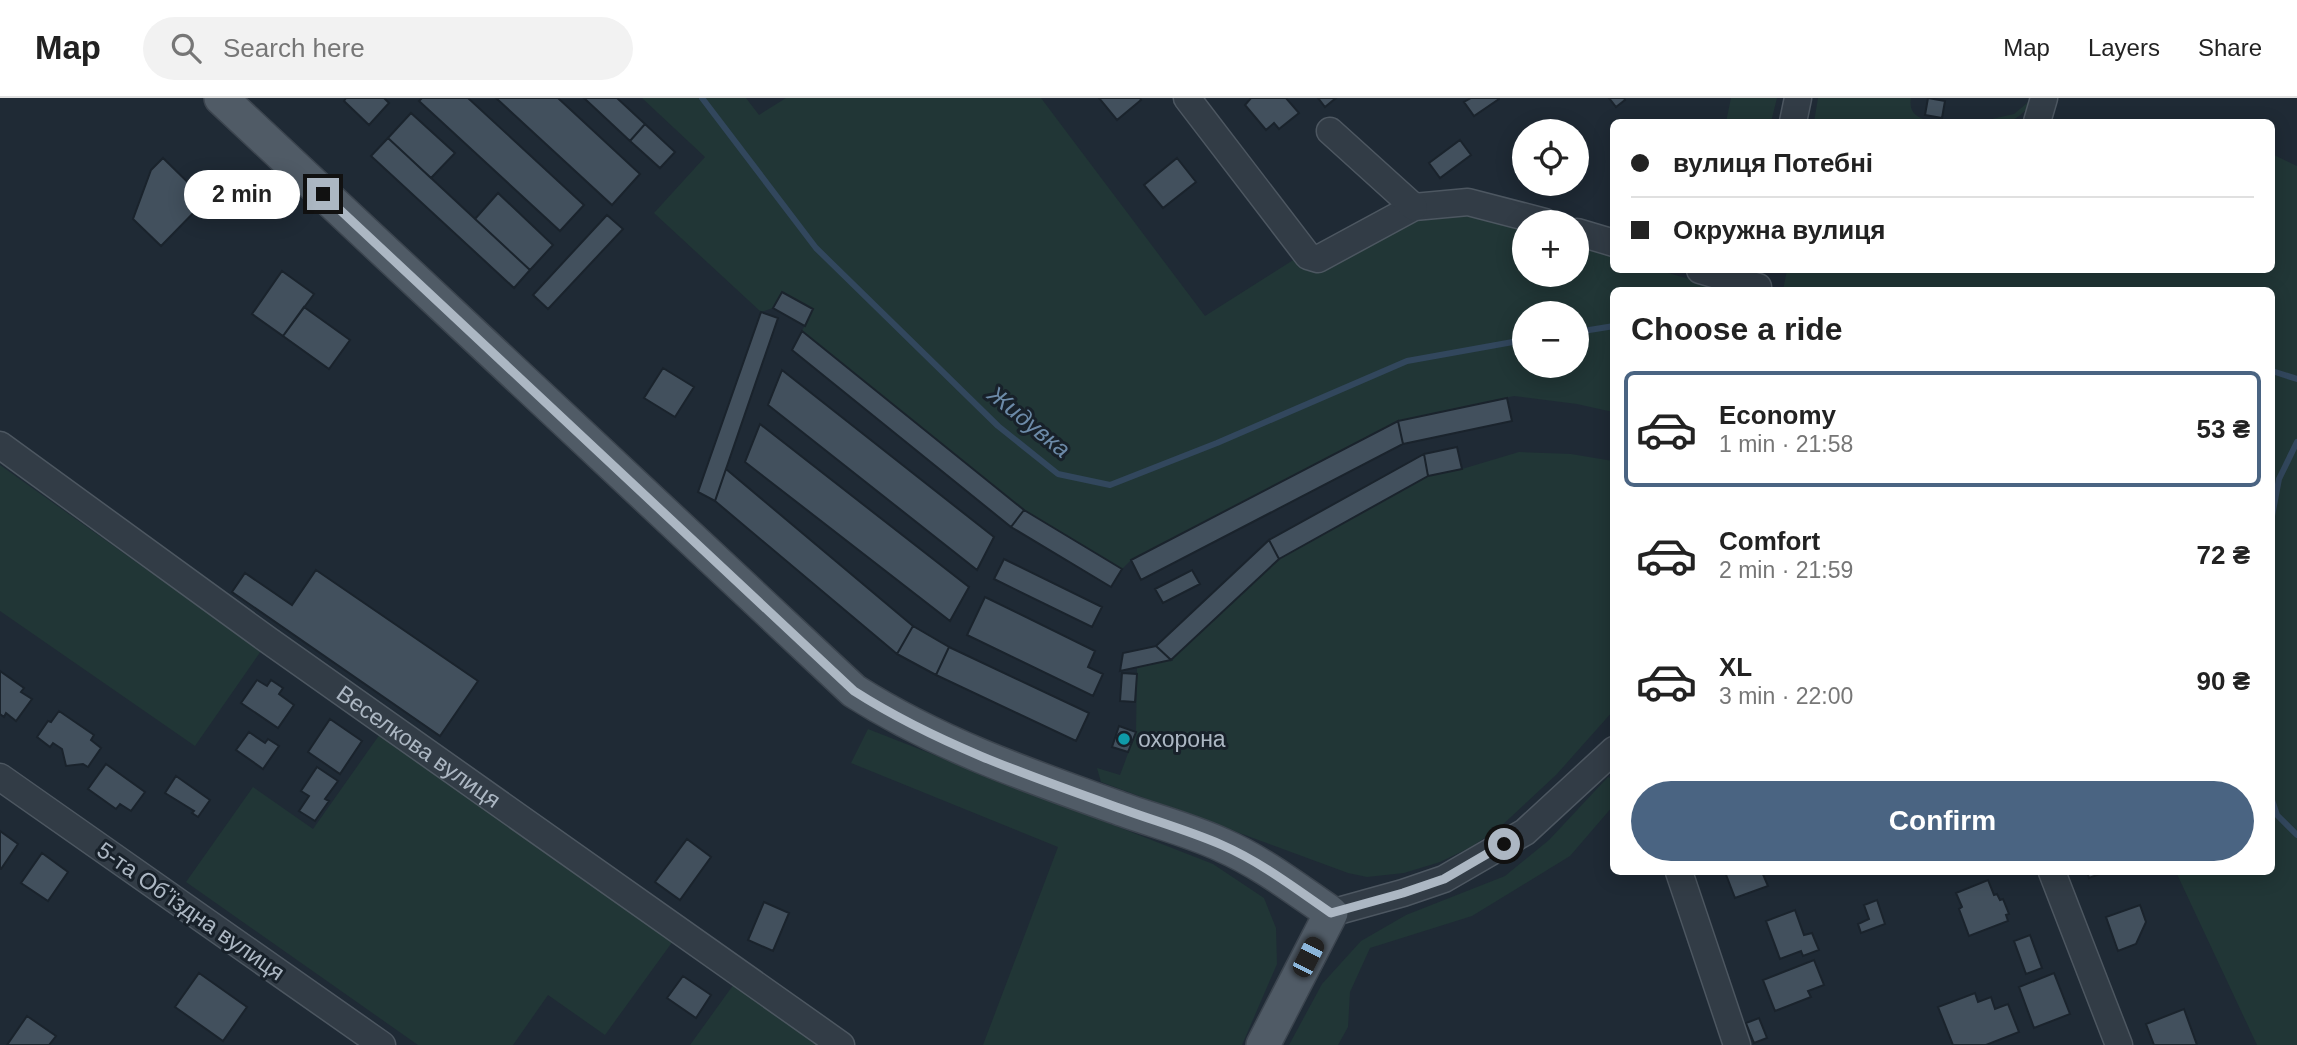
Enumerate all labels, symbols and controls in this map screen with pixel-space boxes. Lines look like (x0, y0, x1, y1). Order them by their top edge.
search box (143, 17, 633, 80)
text: Map (35, 29, 101, 66)
icon: search (167, 29, 205, 67)
text: Search here (223, 33, 365, 63)
text: Map (2003, 34, 2050, 61)
text: Layers (2088, 34, 2160, 61)
text: Share (2198, 34, 2262, 61)
map controls (1512, 119, 1589, 378)
button: locate (1512, 119, 1589, 196)
text: вулиця Потебні (1673, 148, 1873, 178)
callout: 2 min (183, 170, 298, 218)
route end (307, 178, 339, 210)
text: 2 min (212, 181, 272, 207)
button: + (1512, 210, 1589, 287)
text: Окружна вулиця (1673, 215, 1885, 245)
button: − (1512, 301, 1589, 378)
text: Choose a ride (1631, 311, 1843, 347)
water label: Жидувка (982, 380, 1076, 463)
icon: car (1635, 398, 1698, 461)
text: Economy (1719, 400, 1836, 430)
text: 53 ₴ (2197, 414, 2250, 444)
text: 1 min · 21:58 (1719, 431, 1853, 457)
icon: car (1635, 524, 1698, 587)
text: Comfort (1719, 526, 1820, 556)
text: 72 ₴ (2197, 540, 2250, 570)
text: 2 min · 21:59 (1719, 557, 1853, 583)
icon: car (1635, 650, 1698, 713)
text: XL (1719, 652, 1752, 682)
text: 90 ₴ (2197, 666, 2250, 696)
street label: Веселкова вулиця (332, 680, 505, 813)
text: 3 min · 22:00 (1719, 683, 1853, 709)
place label: охорона (1138, 726, 1226, 752)
marker: охорона (1116, 731, 1132, 747)
button: Confirm (1631, 781, 2254, 861)
route start (1488, 828, 1520, 860)
street label: 5-та Обʼїздна вулиця (92, 837, 290, 985)
car (1290, 934, 1327, 980)

